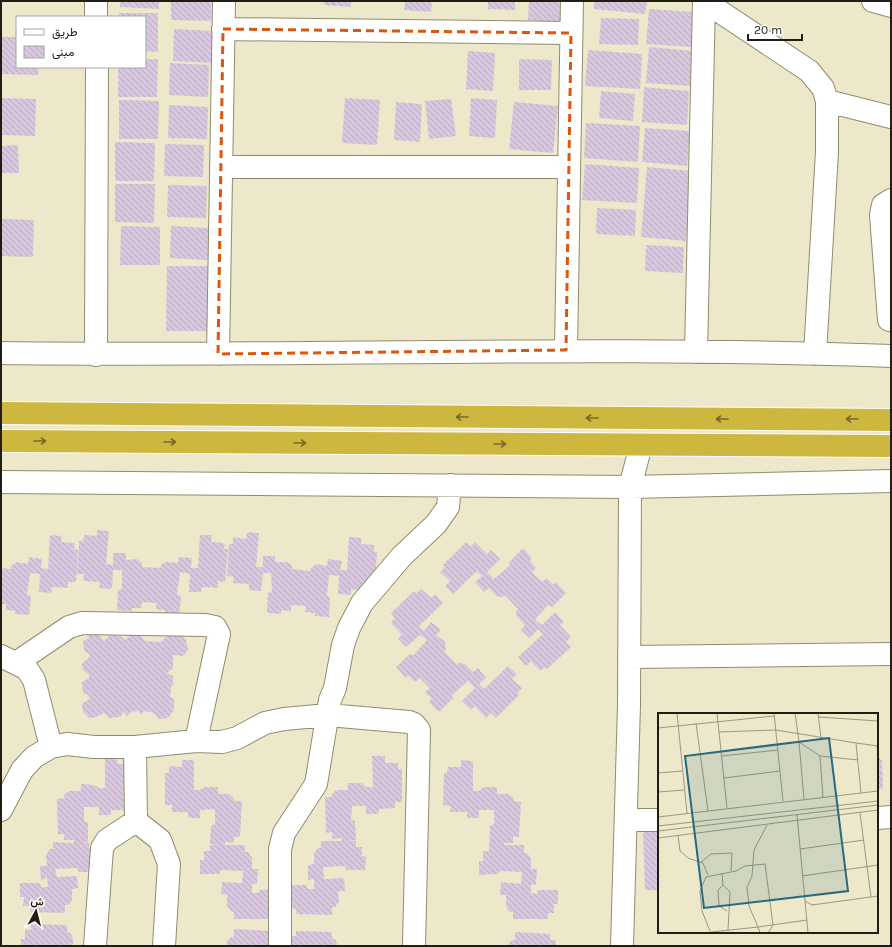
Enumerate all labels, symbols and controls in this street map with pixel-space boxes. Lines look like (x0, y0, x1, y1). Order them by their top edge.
legend (16, 16, 146, 68)
scale bar (748, 16, 802, 42)
text: 20 m (754, 23, 782, 37)
text: طريق (52, 25, 78, 40)
text: مبنى (52, 45, 74, 60)
one-way arrow (456, 413, 469, 421)
one-way arrow (586, 414, 599, 422)
one-way arrow (716, 415, 729, 422)
one-way arrow (846, 415, 859, 423)
one-way arrow (33, 437, 46, 445)
one-way arrow (163, 438, 176, 446)
one-way arrow (293, 439, 306, 446)
one-way arrow (493, 440, 506, 448)
inset map (658, 713, 878, 933)
north arrow (16, 891, 56, 931)
text: ش (30, 894, 45, 909)

